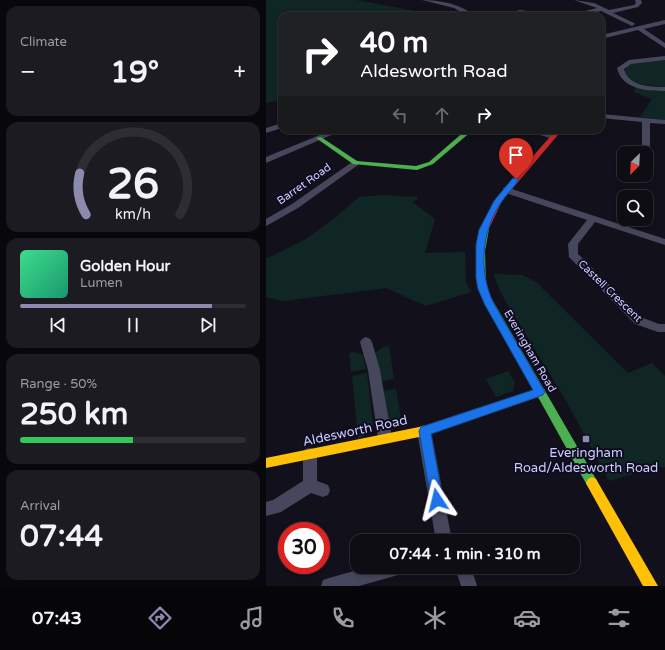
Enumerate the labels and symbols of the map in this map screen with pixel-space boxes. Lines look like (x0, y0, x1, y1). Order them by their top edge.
pin (499, 138, 533, 179)
north arrow (617, 146, 653, 182)
street label: Barret Road (274, 161, 334, 207)
street label: Castell Crescent (575, 257, 645, 325)
street label: Everingham Road (501, 308, 559, 395)
street label: Aldesworth Road (301, 412, 409, 450)
marker: Everingham Road/Aldesworth Road (581, 434, 591, 444)
place label: Everingham Road/Aldesworth Road (514, 445, 658, 476)
position arrow (416, 479, 458, 521)
speed limit sign: 30 (278, 522, 330, 574)

